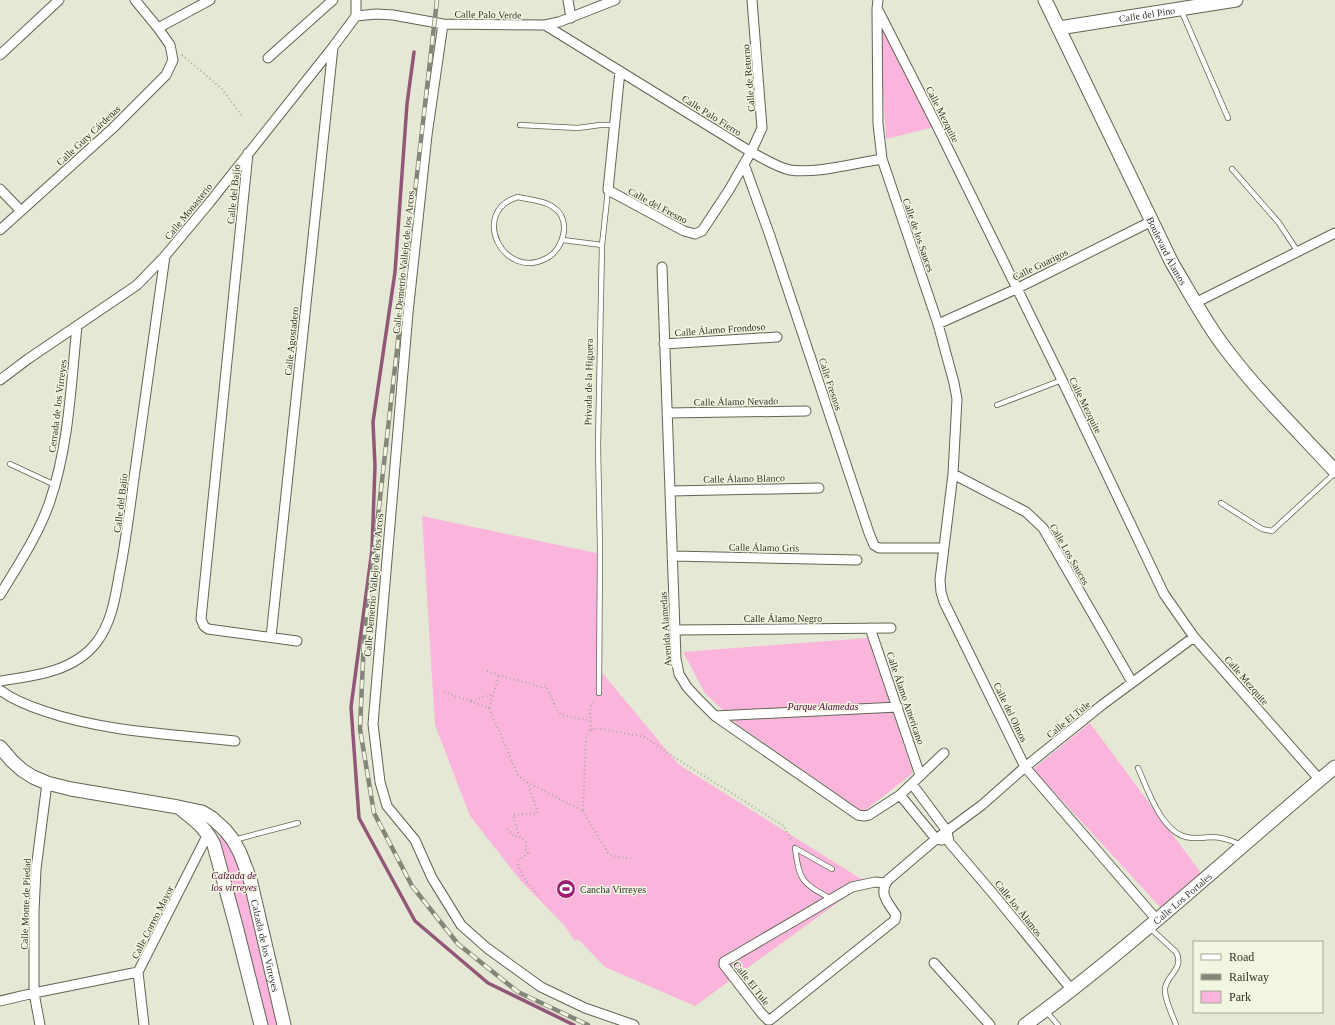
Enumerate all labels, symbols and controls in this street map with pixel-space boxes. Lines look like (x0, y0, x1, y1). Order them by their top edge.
street label: Calle del Pino (1118, 5, 1176, 24)
street label: Calle Palo Verde (454, 8, 522, 21)
street label: Calle de Retorno (740, 44, 757, 112)
street label: Calle Mezquite (924, 84, 962, 145)
street label: Calle Palo Fierro (680, 93, 744, 138)
street label: Calle Guty Cárdenas (54, 103, 123, 168)
street label: Calle del Bajío (225, 164, 242, 224)
street label: Calle Monasterio (162, 181, 214, 242)
street label: Calle del Fresno (626, 185, 689, 226)
street label: Calle Demetrio Vallejo de los Arcos (391, 190, 417, 334)
street label: Calle de los Sauces (901, 197, 936, 274)
street label: Boulevard Álamos (1145, 215, 1189, 287)
street label: Calle Guarigos (1011, 246, 1070, 283)
street label: Calle Agostadero (282, 306, 301, 376)
street label: Calle Álamo Frondoso (674, 321, 766, 338)
street label: Privada de la Higuera (582, 338, 595, 426)
street label: Calle Fresnos (817, 356, 844, 412)
street label: Cerrada de los Virreyes (46, 359, 69, 453)
street label: Calle Mezquite (1067, 375, 1104, 436)
street label: Calle Álamo Nevado (694, 395, 778, 408)
street label: Calle Álamo Blanco (703, 472, 785, 485)
street label: Calle del Bajío (111, 473, 130, 534)
street label: Calle Demetrio Vallejo de los Arcos (362, 513, 385, 657)
street label: Calle Los Sauces (1048, 522, 1092, 587)
street label: Calle Álamo Gris (729, 541, 799, 554)
street label: Avenida Alamedas (657, 591, 674, 667)
street label: Calle Álamo Negro (744, 613, 822, 624)
street label: Calle Álamo Americano (885, 650, 927, 746)
street label: Calle Mezquite (1222, 654, 1271, 708)
street label: Calle del Olmos (991, 681, 1030, 744)
street label: Calle El Tule (1044, 698, 1093, 740)
park label: Parque Alamedas (787, 701, 859, 712)
street label: Calle Monte de Piedad (18, 858, 33, 950)
park label: Calzada de los virreyes (211, 870, 257, 893)
street label: Calle Los Portales (1151, 870, 1214, 927)
sports icon: Cancha Virreyes (555, 878, 577, 900)
street label: Calle los Álamos (993, 878, 1045, 939)
street label: Calle Correo Mayor (129, 883, 176, 961)
place label: Cancha Virreyes (580, 884, 646, 895)
street label: Calzada de los Virreyes (249, 898, 281, 993)
legend (1193, 941, 1323, 1013)
text: Road (1229, 950, 1254, 964)
street label: Calle El Tule (731, 959, 773, 1008)
text: Railway (1229, 970, 1269, 984)
text: Park (1229, 990, 1251, 1004)

